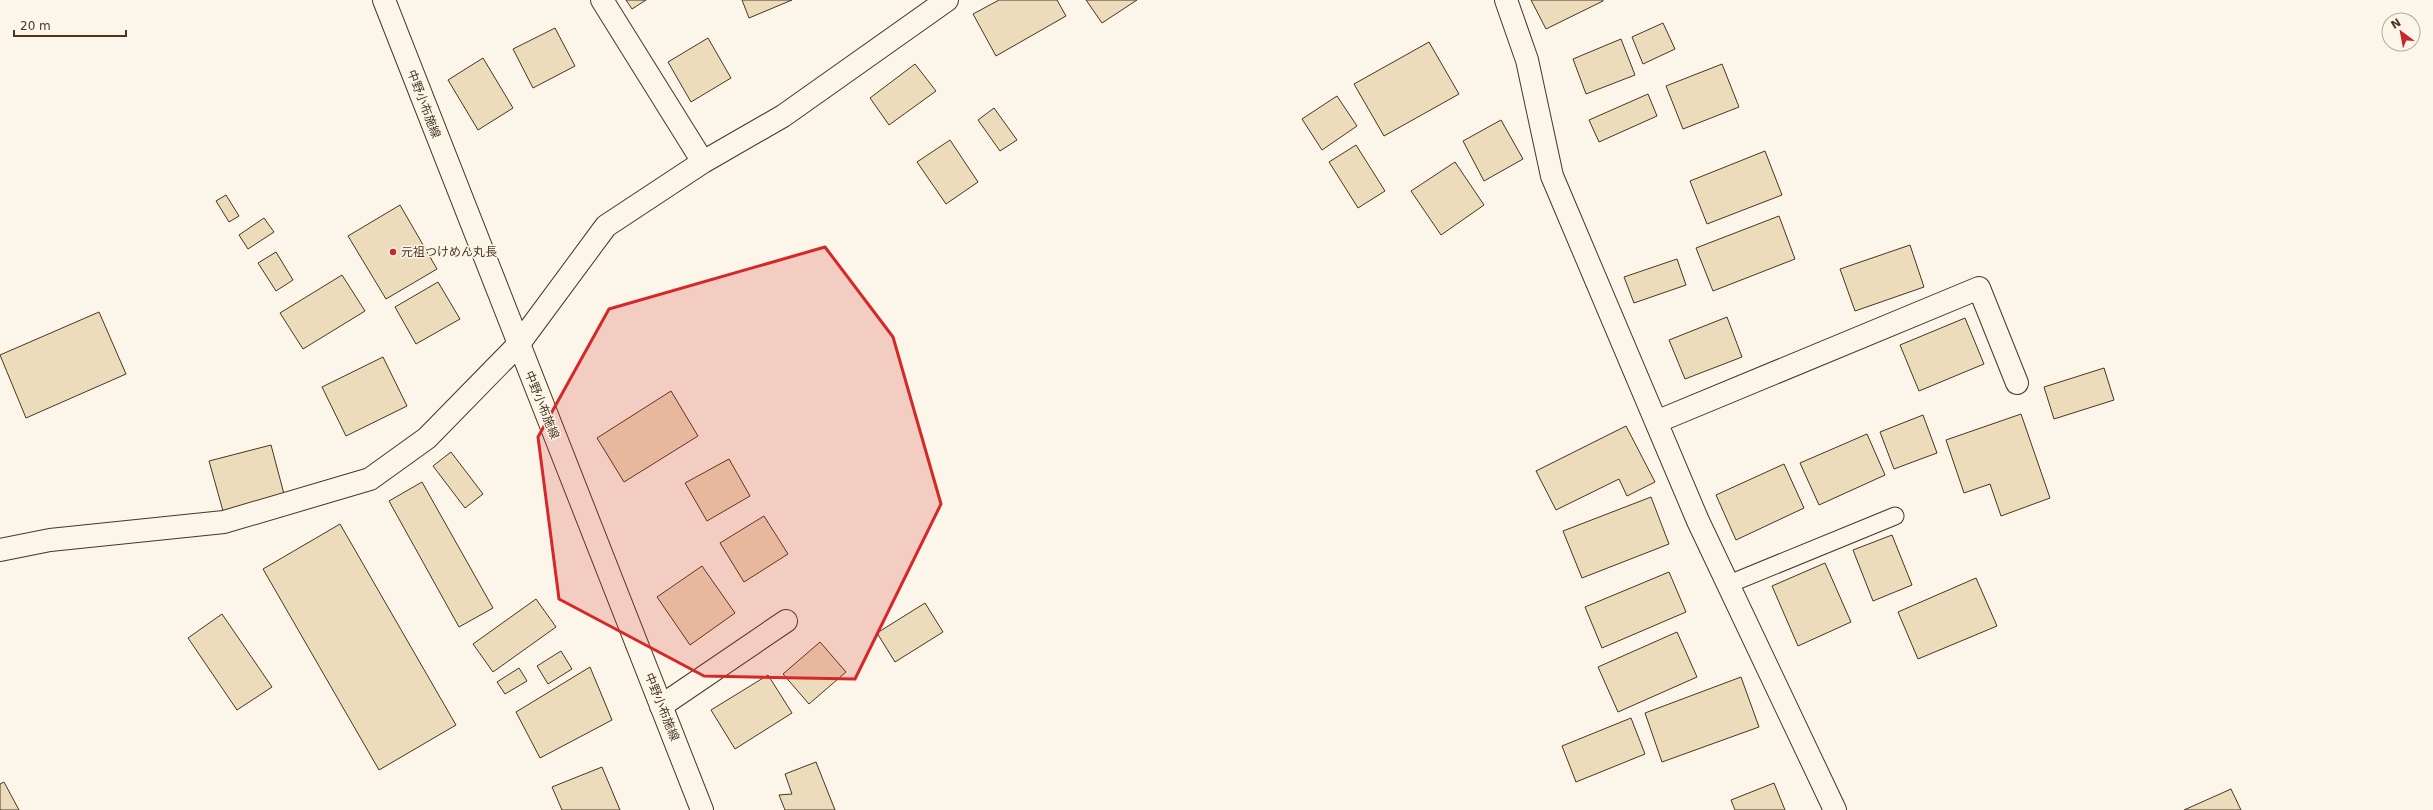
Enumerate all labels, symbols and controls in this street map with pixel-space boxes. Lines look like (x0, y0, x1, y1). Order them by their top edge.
scale bar (14, 12, 126, 38)
north arrow (2381, 12, 2421, 52)
text: N (2389, 16, 2403, 32)
text: 20 m (20, 19, 51, 33)
street label: 中野小布施線 (405, 68, 443, 140)
place label: 元祖つけめん丸長 (401, 245, 497, 259)
marker: 元祖つけめん丸長 (388, 247, 398, 257)
street label: 中野小布施線 (522, 369, 562, 441)
street label: 中野小布施線 (642, 671, 682, 743)

